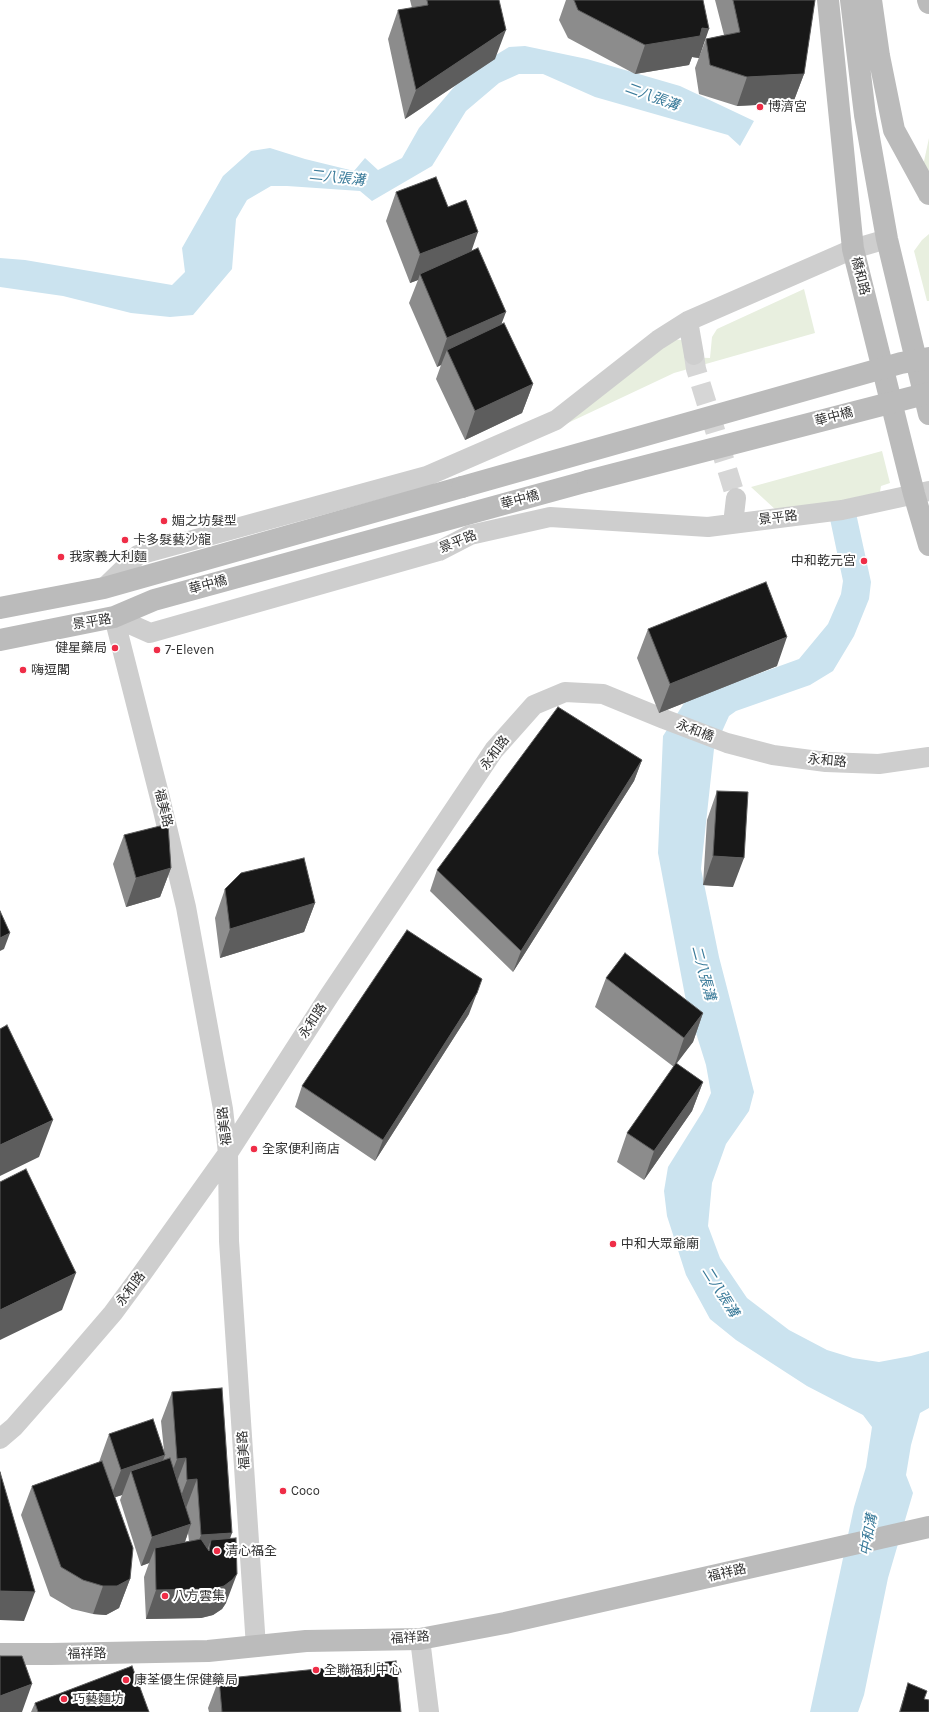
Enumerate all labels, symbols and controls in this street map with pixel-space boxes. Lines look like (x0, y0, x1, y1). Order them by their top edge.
water label: 二八張溝 (623, 80, 681, 114)
place label: 博濟宮 (768, 99, 807, 115)
marker: 博濟宮 (755, 102, 765, 112)
water label: 二八張溝 (308, 167, 366, 189)
street label: 橋和路 (848, 255, 872, 297)
street label: 華中橋 (813, 404, 855, 430)
street label: 華中橋 (499, 487, 541, 513)
street label: 景平路 (758, 508, 798, 528)
place label: 媚之坊髮型 (172, 513, 237, 529)
marker: 媚之坊髮型 (159, 516, 169, 526)
street label: 景平路 (437, 527, 479, 557)
place label: 卡多髮藝沙龍 (133, 532, 211, 548)
marker: 卡多髮藝沙龍 (120, 535, 130, 545)
place label: 我家義大利麵 (69, 549, 147, 565)
marker: 我家義大利麵 (56, 552, 66, 562)
place label: 中和乾元宮 (791, 553, 856, 569)
marker: 中和乾元宮 (859, 556, 869, 566)
street label: 華中橋 (187, 572, 229, 598)
street label: 景平路 (72, 611, 112, 633)
place label: 健星藥局 (55, 640, 107, 656)
place label: 7-Eleven (165, 642, 214, 658)
marker: 健星藥局 (110, 643, 120, 653)
marker: 7-Eleven (152, 645, 162, 655)
place label: 嗨逗閣 (31, 662, 70, 678)
marker: 嗨逗閣 (18, 665, 28, 675)
street label: 永和橋 (674, 717, 716, 745)
street label: 永和路 (477, 733, 513, 773)
street label: 永和路 (807, 752, 847, 770)
street label: 福美路 (151, 787, 175, 829)
water label: 二八張溝 (688, 944, 718, 1002)
street label: 永和路 (296, 1000, 330, 1042)
street label: 福美路 (215, 1106, 235, 1146)
place label: 全家便利商店 (262, 1141, 340, 1157)
marker: 全家便利商店 (249, 1144, 259, 1154)
place label: 中和大眾爺廟 (621, 1236, 699, 1252)
marker: 中和大眾爺廟 (608, 1239, 618, 1249)
water label: 二八張溝 (698, 1264, 742, 1320)
street label: 永和路 (113, 1269, 149, 1309)
street label: 福美路 (235, 1430, 253, 1470)
place label: Coco (291, 1483, 320, 1499)
marker: Coco (278, 1486, 288, 1496)
water label: 中和溝 (857, 1513, 881, 1557)
place label: 清心福全 (225, 1543, 277, 1559)
marker: 清心福全 (212, 1546, 222, 1556)
street label: 福祥路 (706, 1561, 748, 1585)
place label: 八方雲集 (173, 1588, 225, 1604)
marker: 八方雲集 (160, 1591, 170, 1601)
street label: 福祥路 (390, 1629, 430, 1647)
street label: 福祥路 (67, 1646, 107, 1662)
place label: 全聯福利中心 (324, 1662, 402, 1678)
marker: 全聯福利中心 (311, 1665, 321, 1675)
place label: 康荃優生保健藥局 (134, 1672, 238, 1688)
marker: 康荃優生保健藥局 (121, 1675, 131, 1685)
place label: 巧藝麵坊 (72, 1691, 124, 1707)
marker: 巧藝麵坊 (59, 1694, 69, 1704)

